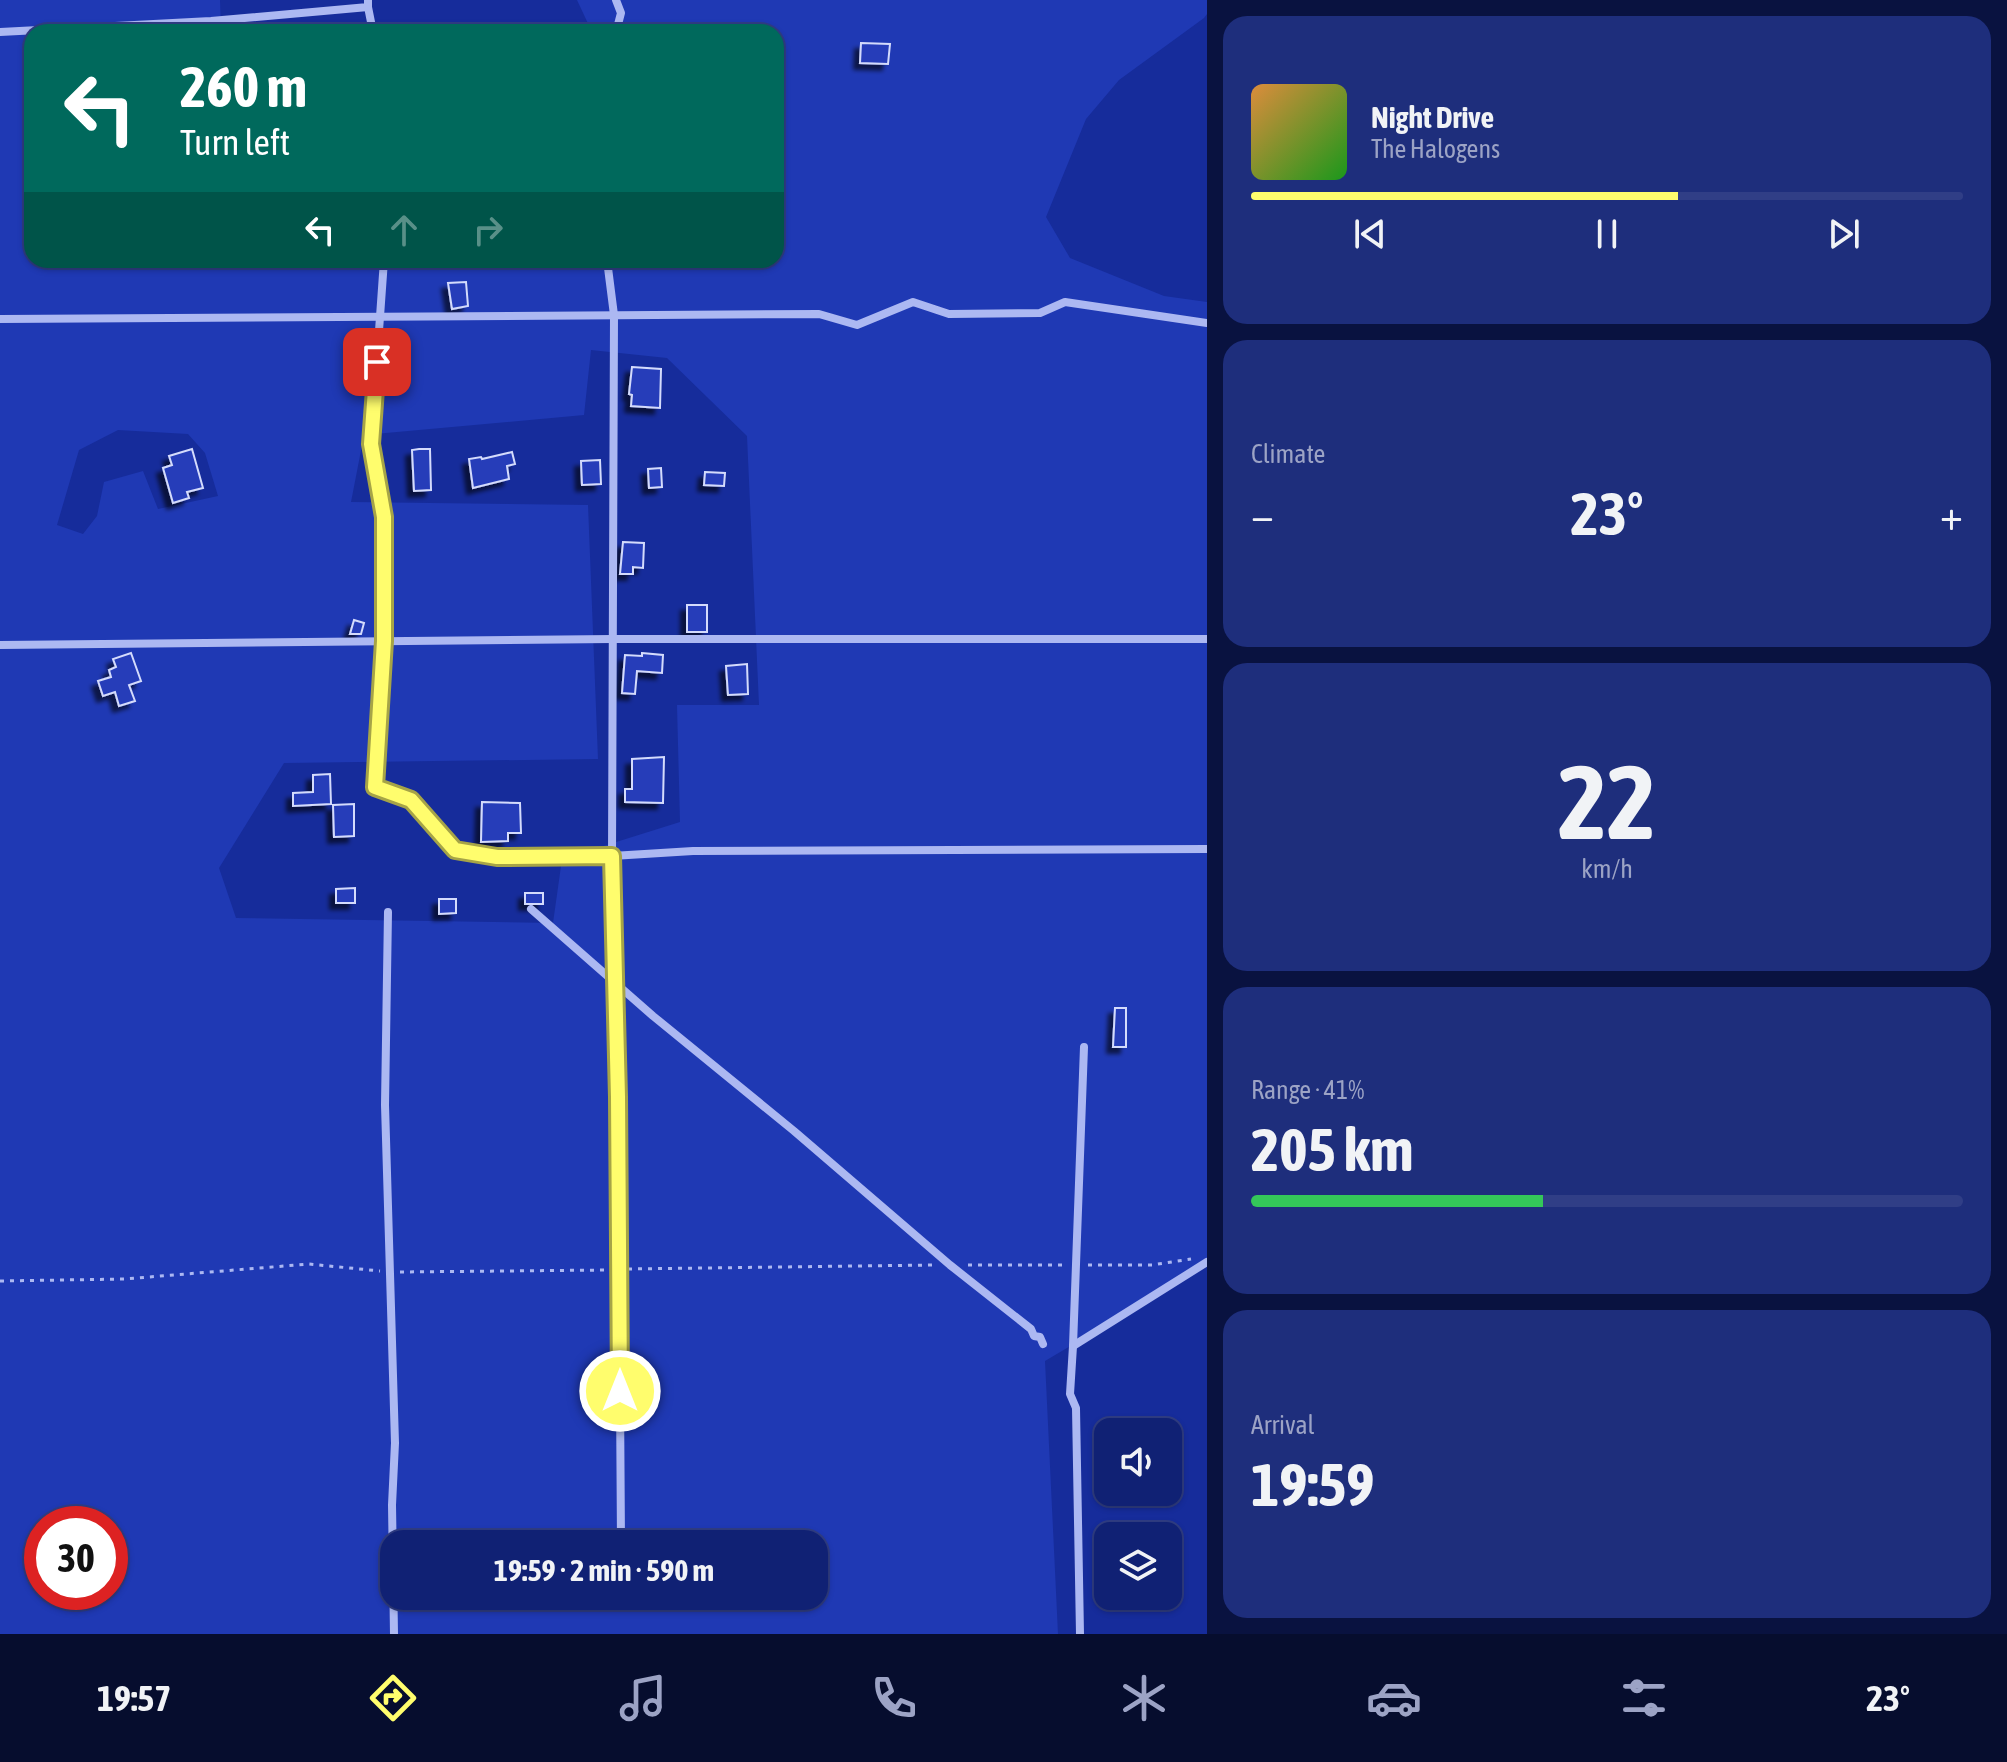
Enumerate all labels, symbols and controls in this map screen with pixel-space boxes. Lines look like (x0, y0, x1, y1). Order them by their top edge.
text: 260 m (180, 55, 307, 119)
icon: left (48, 56, 152, 160)
text: Night Drive (1371, 100, 1494, 134)
text: Turn left (180, 121, 290, 163)
text: The Halogens (1371, 134, 1500, 164)
icon: left (298, 208, 342, 252)
icon: ahead (382, 208, 426, 252)
icon: right (466, 208, 510, 252)
icon: previous (1348, 212, 1392, 256)
icon: pause (1585, 212, 1629, 256)
icon: next (1822, 212, 1866, 256)
pin (343, 328, 411, 396)
icon: arrive (355, 340, 399, 384)
text: Climate (1251, 439, 1325, 469)
text: 23° (1571, 479, 1643, 548)
text: − (1251, 489, 1274, 539)
text: + (1940, 489, 1963, 539)
text: 22 (1558, 742, 1656, 861)
text: km/h (1581, 854, 1633, 884)
text: Range · 41% (1251, 1075, 1364, 1105)
text: 205 km (1251, 1115, 1413, 1184)
position arrow (578, 1349, 662, 1433)
text: Arrival (1251, 1410, 1315, 1440)
map controls (1094, 1418, 1182, 1610)
button: sound (1094, 1418, 1182, 1506)
text: 19:59 (1251, 1450, 1374, 1519)
speed limit sign: 30 (24, 1506, 128, 1610)
button: layers (1094, 1522, 1182, 1610)
text: 19:59 · 2 min · 590 m (494, 1553, 714, 1587)
icon: directions (365, 1670, 421, 1726)
icon: music (615, 1670, 671, 1726)
icon: phone (866, 1670, 922, 1726)
icon: climate (1116, 1670, 1172, 1726)
icon: car (1366, 1670, 1422, 1726)
icon: filters (1616, 1670, 1672, 1726)
text: 19:57 (97, 1677, 171, 1719)
text: 23° (1866, 1677, 1910, 1719)

